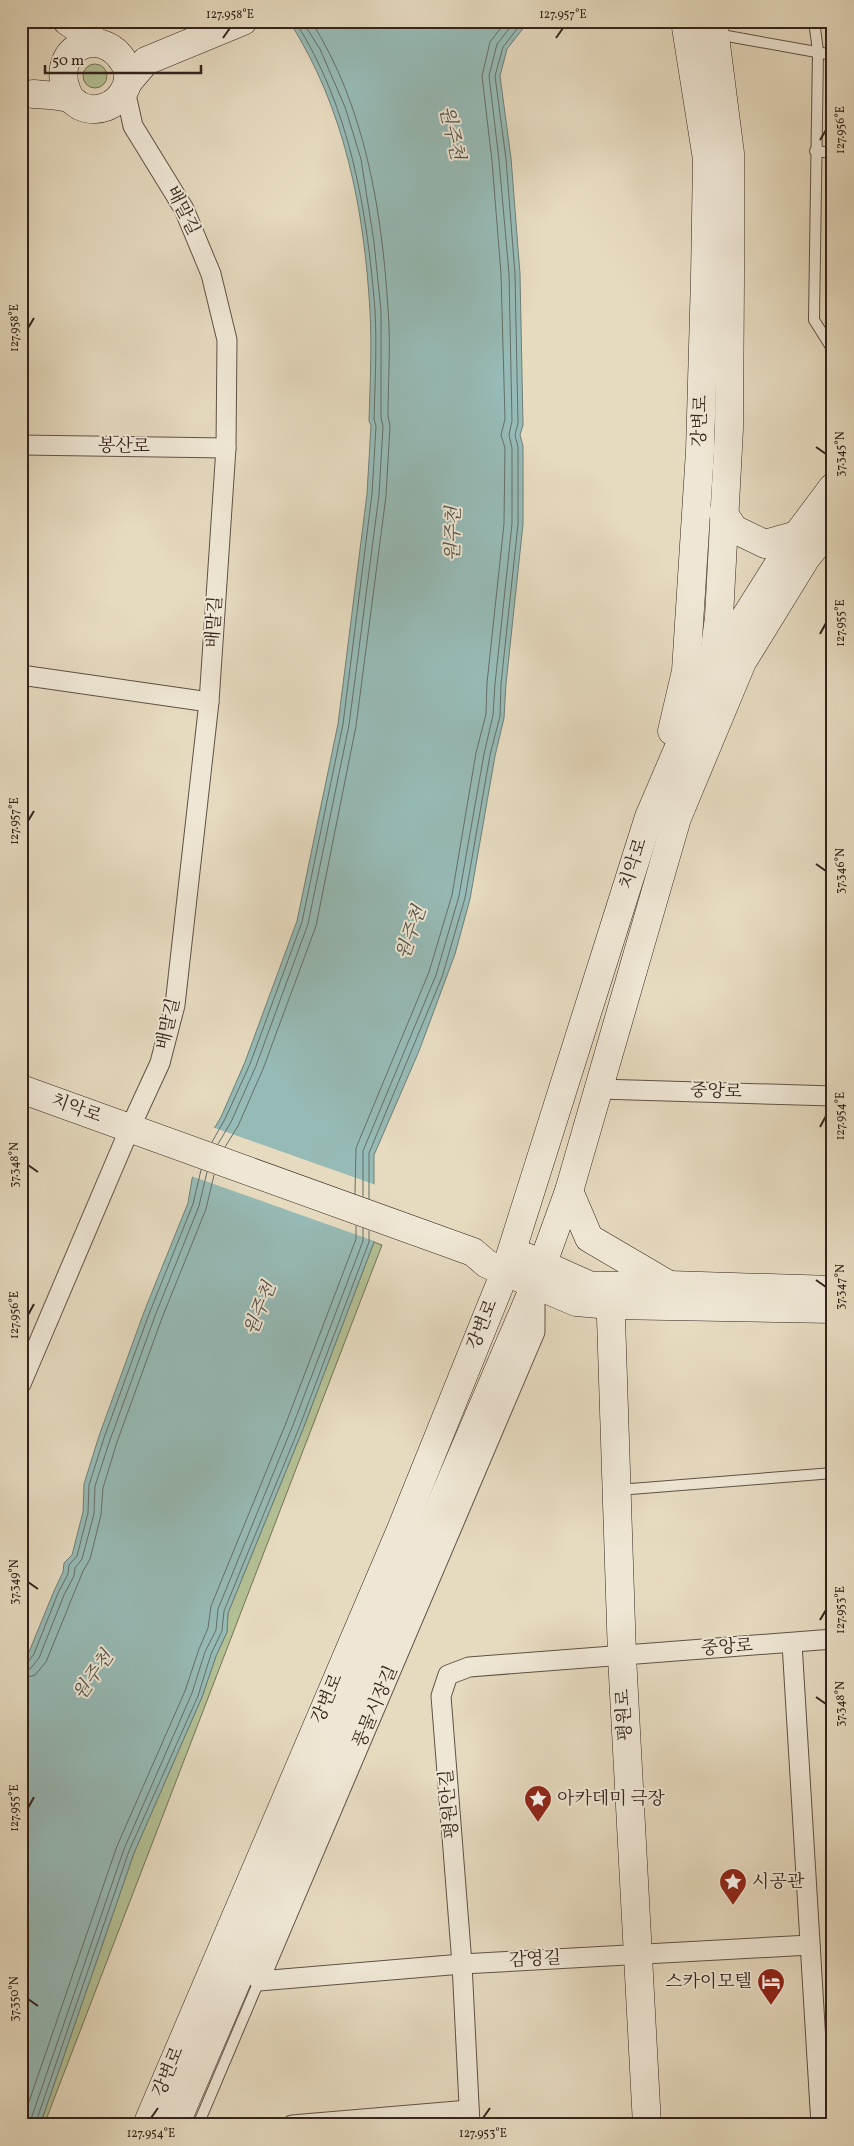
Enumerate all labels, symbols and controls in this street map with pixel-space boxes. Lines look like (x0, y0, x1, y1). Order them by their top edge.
text: 127.958°E (206, 7, 254, 23)
text: 127.957°E (539, 7, 587, 23)
scale bar (45, 42, 201, 74)
text: 50 m (52, 51, 84, 72)
water label: 원주천 (432, 103, 470, 164)
text: 127.956°E (833, 106, 849, 154)
street label: 배말길 (159, 182, 205, 240)
text: 127.958°E (7, 304, 23, 352)
street label: 강변로 (688, 394, 714, 448)
text: 37.345°N (833, 431, 849, 477)
street label: 봉산로 (98, 434, 150, 460)
water label: 원주천 (441, 505, 468, 562)
street label: 배말길 (201, 595, 229, 649)
text: 127.955°E (833, 599, 849, 647)
text: 127.957°E (7, 797, 23, 845)
street label: 치악로 (614, 835, 654, 893)
text: 37.346°N (833, 848, 849, 894)
water label: 원주천 (391, 901, 434, 963)
street label: 배말길 (151, 996, 187, 1052)
street label: 중앙로 (689, 1079, 743, 1105)
street label: 치악로 (47, 1088, 105, 1130)
text: 127.954°E (833, 1092, 849, 1140)
text: 37.348°N (7, 1142, 23, 1188)
text: 37.347°N (833, 1264, 849, 1310)
water label: 원주천 (239, 1277, 284, 1339)
text: 127.956°E (7, 1291, 23, 1339)
street label: 강변로 (462, 1296, 504, 1354)
text: 37.349°N (7, 1559, 23, 1605)
text: 127.953°E (833, 1586, 849, 1634)
street label: 중앙로 (700, 1634, 754, 1662)
water label: 원주천 (68, 1645, 121, 1706)
street label: 풍물시장길 (348, 1662, 404, 1752)
street label: 강변로 (306, 1670, 350, 1728)
text: 37.348°N (833, 1681, 849, 1727)
street label: 평원로 (611, 1688, 639, 1742)
street label: 평원안길 (435, 1768, 465, 1840)
text: 127.955°E (7, 1784, 23, 1832)
place icon: 아카데미 극장 (523, 1784, 553, 1823)
place label: 아카데미 극장 (557, 1787, 666, 1812)
place icon: 시공관 (718, 1867, 748, 1906)
place label: 시공관 (752, 1870, 805, 1895)
street label: 감영길 (508, 1946, 562, 1974)
hotel icon: 스카이모텔 (756, 1967, 786, 2006)
place label: 스카이모텔 (665, 1970, 752, 1995)
text: 37.350°N (7, 1976, 23, 2022)
street label: 강변로 (147, 2043, 191, 2101)
text: 127.954°E (127, 2126, 175, 2142)
text: 127.953°E (459, 2126, 507, 2142)

